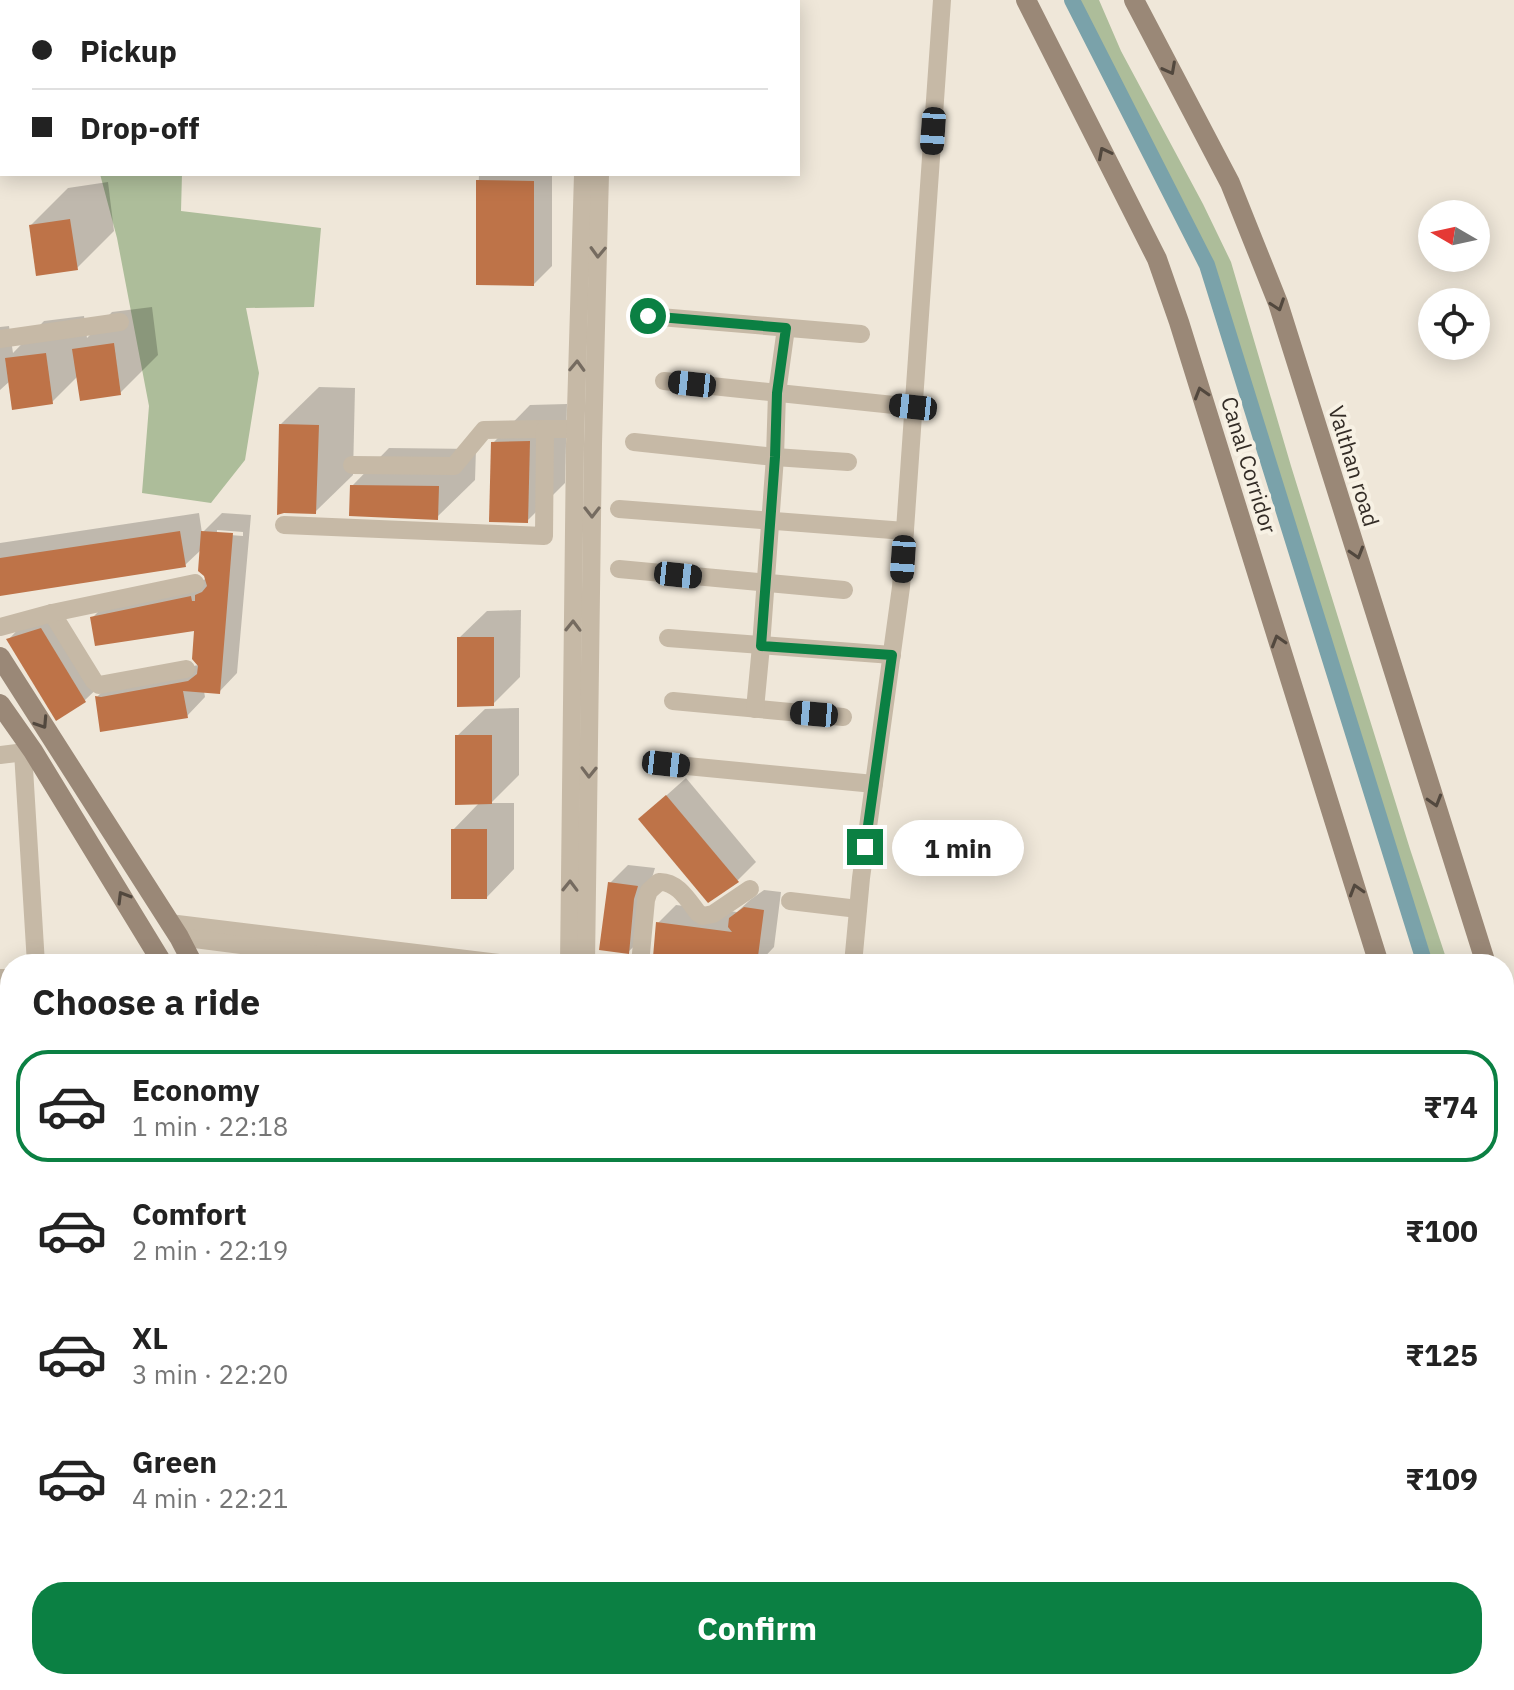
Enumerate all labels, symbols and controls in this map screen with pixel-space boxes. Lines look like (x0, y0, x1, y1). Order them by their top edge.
text: Pickup (80, 31, 177, 70)
one-way arrow (1161, 61, 1176, 76)
car (919, 106, 947, 156)
text: Drop-off (80, 108, 199, 147)
one-way arrow (1098, 146, 1113, 161)
north arrow (1418, 200, 1490, 272)
map controls (1418, 200, 1490, 360)
one-way arrow (590, 246, 607, 259)
button: locate (1418, 288, 1490, 360)
one-way arrow (1269, 297, 1285, 311)
route start (630, 298, 666, 334)
one-way arrow (569, 359, 586, 372)
car (667, 370, 717, 398)
one-way arrow (1194, 387, 1210, 400)
car (888, 393, 938, 421)
street label: Canal Corridor (1215, 393, 1284, 537)
street label: Valthan road (1322, 402, 1387, 530)
one-way arrow (583, 506, 601, 519)
car (889, 534, 917, 584)
one-way arrow (1347, 545, 1363, 559)
car (653, 561, 703, 589)
one-way arrow (564, 619, 582, 632)
one-way arrow (1272, 635, 1288, 649)
car (789, 700, 839, 728)
one-way arrow (32, 714, 47, 729)
car (641, 750, 691, 778)
one-way arrow (580, 766, 598, 779)
one-way arrow (1425, 794, 1441, 808)
callout: 1 min (893, 819, 1025, 875)
route end (847, 829, 883, 865)
text: 1 min (924, 831, 992, 865)
one-way arrow (561, 879, 579, 892)
one-way arrow (1349, 883, 1365, 897)
one-way arrow (117, 891, 132, 906)
text: Choose a ride (32, 978, 260, 1025)
icon: car (36, 1070, 108, 1142)
text: Economy (132, 1070, 260, 1109)
text: ₹74 (1423, 1087, 1478, 1126)
text: 1 min · 22:18 (132, 1109, 288, 1143)
icon: car (36, 1194, 108, 1266)
text: Comfort (132, 1194, 247, 1233)
text: ₹100 (1405, 1211, 1478, 1250)
text: 2 min · 22:19 (132, 1233, 288, 1267)
icon: car (36, 1318, 108, 1390)
text: XL (132, 1318, 168, 1357)
text: ₹125 (1405, 1335, 1478, 1374)
text: 3 min · 22:20 (132, 1357, 288, 1391)
icon: car (36, 1442, 108, 1514)
text: Green (132, 1442, 217, 1481)
text: ₹109 (1405, 1459, 1478, 1498)
text: 4 min · 22:21 (132, 1481, 288, 1515)
button: Confirm (32, 1582, 1482, 1674)

